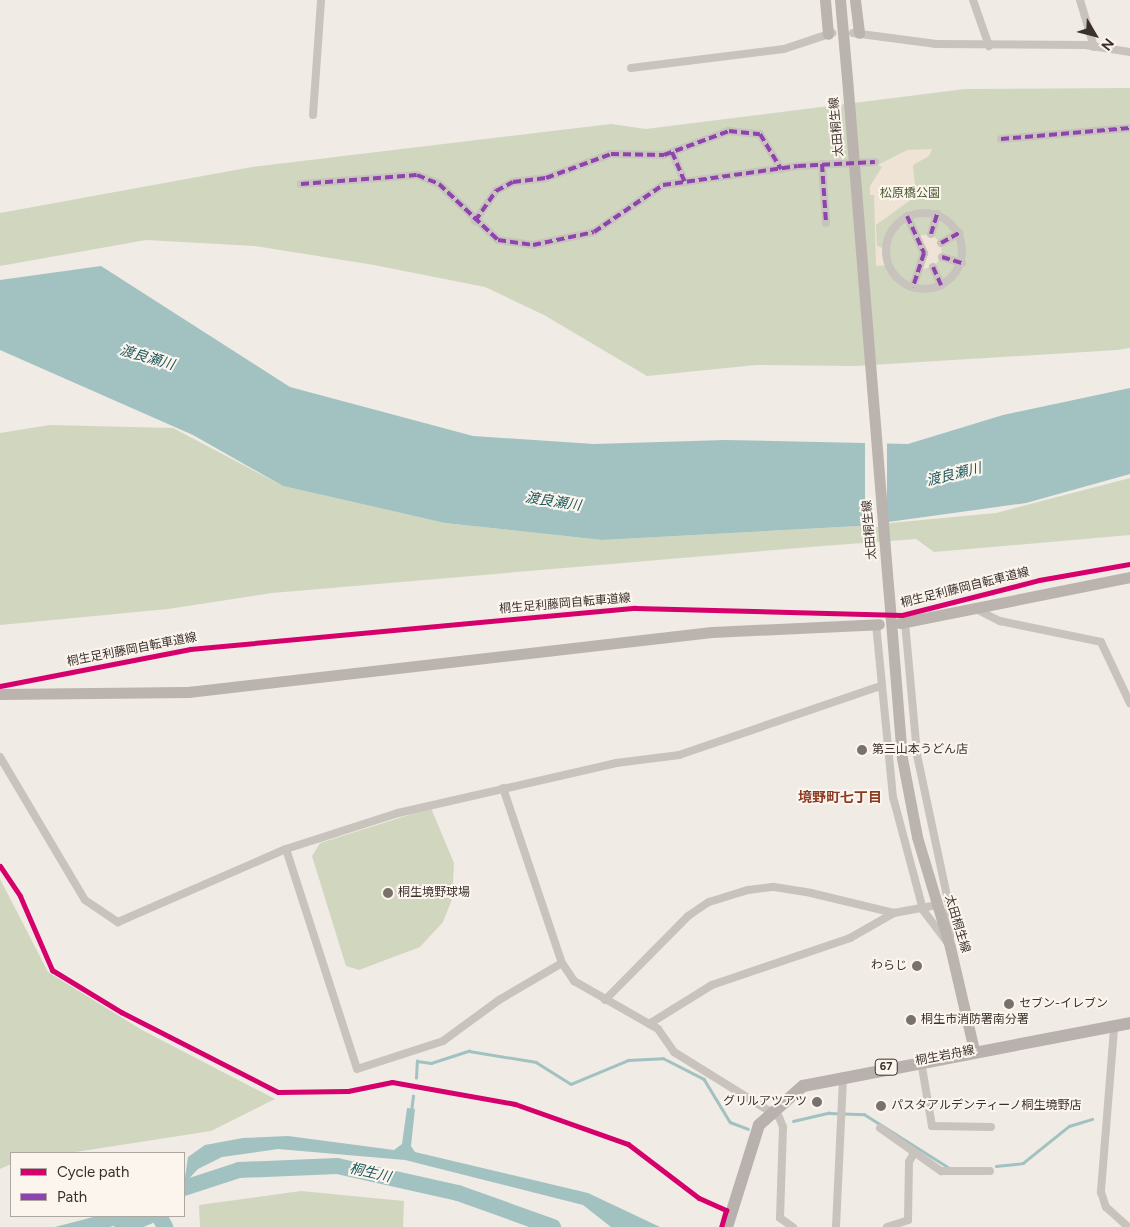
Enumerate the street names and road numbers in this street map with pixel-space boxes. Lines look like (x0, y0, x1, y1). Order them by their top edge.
street label: 太田桐生線 (827, 96, 847, 158)
street label: 太田桐生線 (860, 499, 880, 561)
street label: 桐生足利藤岡自転車道線 (899, 565, 1031, 611)
street label: 桐生足利藤岡自転車道線 (499, 591, 631, 617)
street label: 桐生足利藤岡自転車道線 (66, 630, 198, 670)
street label: 太田桐生線 (941, 893, 973, 955)
street label: 桐生岩舟線 (914, 1043, 976, 1069)
road number: 67 (875, 1058, 897, 1076)

